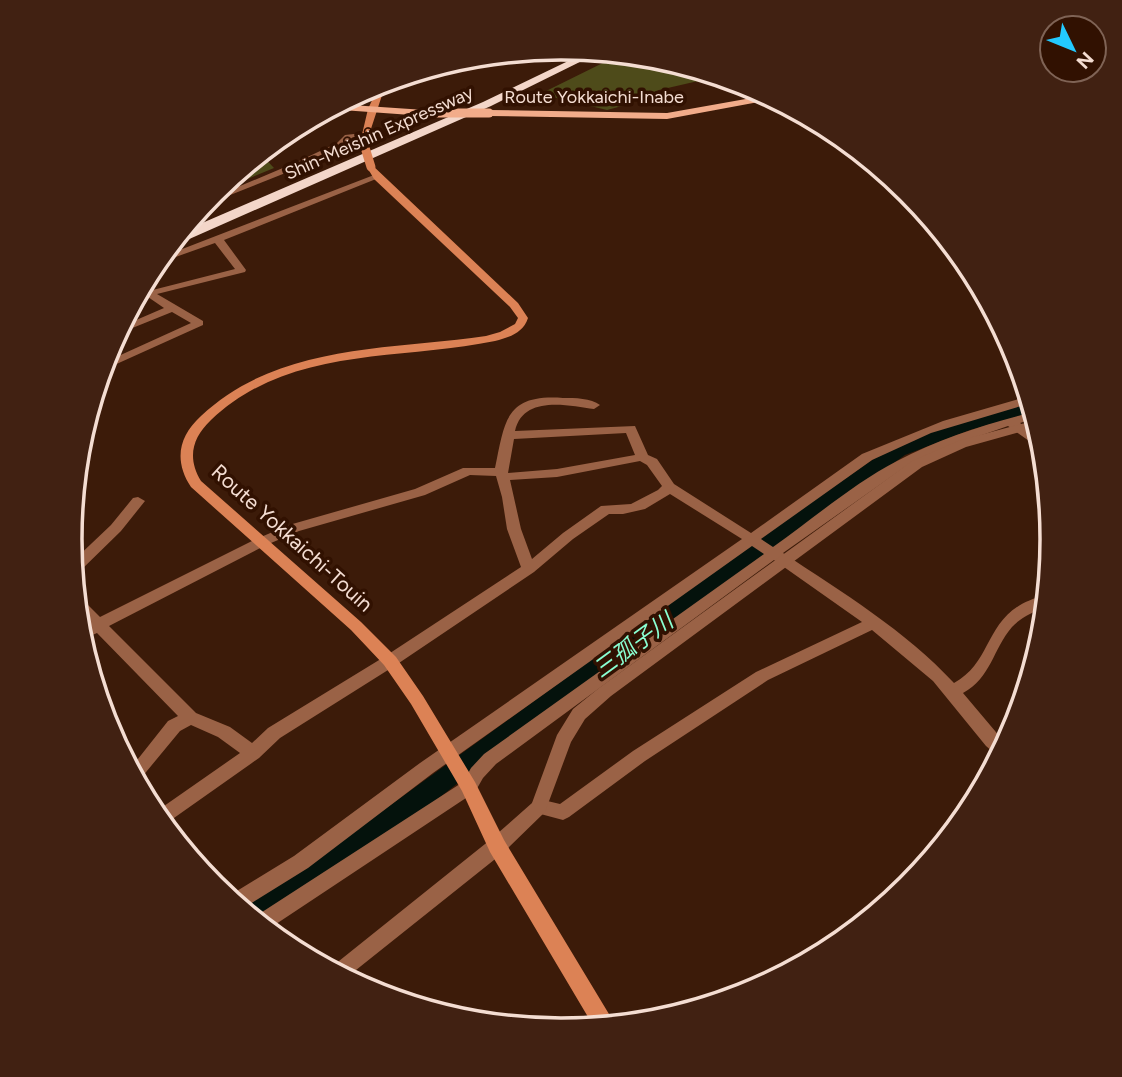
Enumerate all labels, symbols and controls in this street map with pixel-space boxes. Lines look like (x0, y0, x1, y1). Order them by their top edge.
north arrow (1038, 14, 1108, 84)
text: N (1072, 47, 1098, 73)
street label: Shin-Meishin Expressway (281, 81, 477, 185)
street label: Route Yokkaichi-Inabe (504, 86, 684, 108)
street label: Route Yokkaichi-Touin (207, 459, 378, 617)
water label: 三孤子川 (588, 605, 681, 683)

